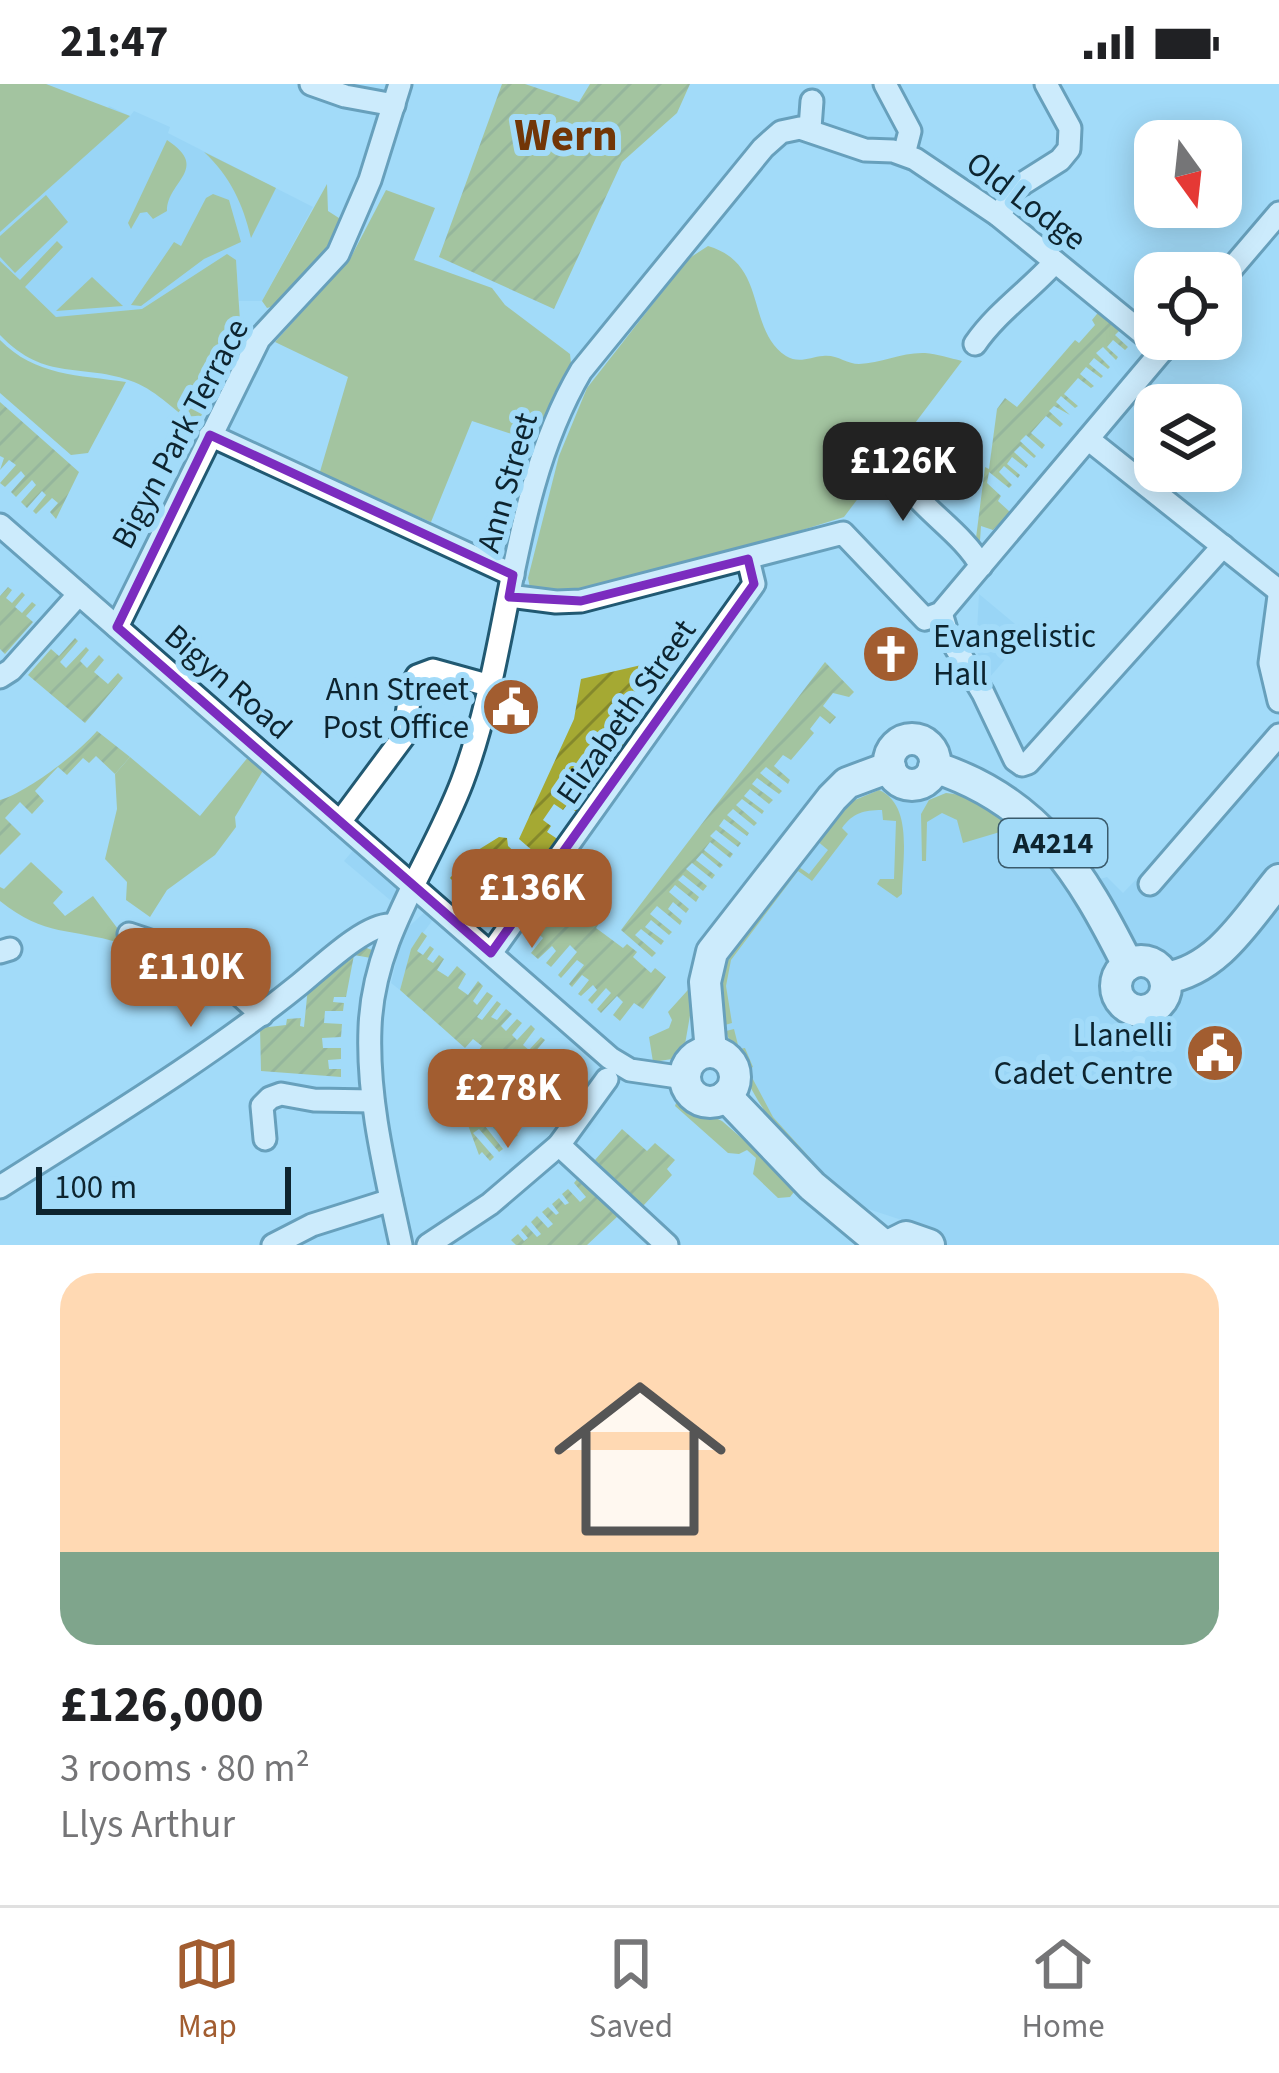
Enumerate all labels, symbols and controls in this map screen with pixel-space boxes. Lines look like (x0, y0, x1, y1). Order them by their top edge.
text: 21:47 (60, 10, 169, 74)
district label: Wern (514, 104, 618, 168)
north arrow (1134, 120, 1242, 228)
map controls (1134, 120, 1242, 492)
street label: Old Lodge (956, 140, 1096, 262)
button: locate (1134, 252, 1242, 360)
street label: Bigyn Park Terrace (100, 310, 261, 557)
button: layers (1134, 384, 1242, 492)
street label: Ann Street (465, 407, 550, 558)
pin: £126K (819, 422, 987, 524)
text: £126K (850, 433, 956, 489)
street label: Elizabeth Street (545, 610, 708, 814)
street label: Bigyn Road (154, 613, 302, 751)
place label: Evangelistic Hall (933, 613, 1096, 698)
church icon: Evangelistic Hall (860, 623, 922, 685)
place label: Ann Street Post Office (323, 666, 469, 751)
public building icon: Ann Street Post Office (480, 676, 542, 738)
road number: A4214 (999, 819, 1107, 867)
pin: £136K (448, 849, 616, 951)
text: £136K (479, 860, 585, 916)
pin: £110K (107, 928, 275, 1030)
text: £110K (138, 939, 244, 995)
place label: Llanelli Cadet Centre (994, 1012, 1173, 1097)
public building icon: Llanelli Cadet Centre (1184, 1022, 1246, 1084)
pin: £278K (424, 1049, 592, 1151)
text: £278K (455, 1060, 561, 1116)
scale bar (36, 1161, 291, 1214)
text: 100 m (54, 1164, 137, 1211)
icon: home (532, 1351, 748, 1567)
text: £126,000 (60, 1669, 264, 1741)
text: 3 rooms · 80 m² (60, 1741, 310, 1797)
text: Llys Arthur (60, 1797, 235, 1853)
tab: Map (174, 1931, 240, 2050)
tab: Saved (589, 1931, 673, 2050)
tab: Home (1022, 1931, 1105, 2050)

